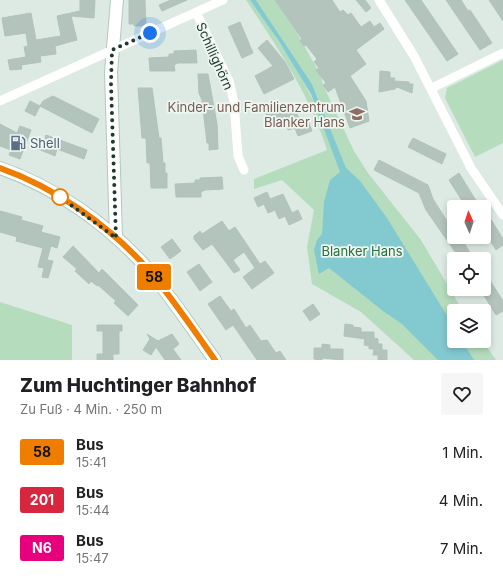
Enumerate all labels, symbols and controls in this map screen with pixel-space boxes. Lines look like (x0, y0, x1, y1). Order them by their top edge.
street label: Schillighörn (193, 20, 237, 92)
your location (140, 23, 160, 43)
place label: Kinder- und Familienzentrum Blanker Hans (167, 99, 345, 130)
school or university icon: Kinder- und Familienzentrum Blanker Hans (348, 105, 366, 123)
fuel station icon: Shell (9, 134, 27, 152)
place label: Shell (30, 135, 60, 151)
unlabelled marker (51, 188, 69, 206)
north arrow (447, 200, 491, 244)
map controls (447, 200, 491, 348)
park label: Blanker Hans (321, 243, 403, 259)
button: locate (447, 252, 491, 296)
line badge: 58 (136, 264, 172, 290)
text: 58 (145, 268, 163, 285)
button: layers (447, 304, 491, 348)
button: heart (441, 373, 483, 415)
text: Zum Huchtinger Bahnhof (20, 374, 256, 397)
text: Zu Fuß · 4 Min. · 250 m (20, 401, 162, 417)
text: Bus (76, 435, 104, 454)
text: 58 (33, 443, 51, 460)
text: 1 Min. (442, 443, 483, 462)
text: 15:41 (76, 454, 106, 470)
text: Bus (76, 483, 104, 502)
text: 201 (30, 491, 54, 508)
text: 4 Min. (439, 491, 483, 510)
text: 15:44 (76, 502, 110, 518)
text: Bus (76, 531, 104, 550)
text: N6 (32, 539, 52, 556)
text: 7 Min. (440, 539, 483, 558)
text: 15:47 (76, 550, 109, 566)

